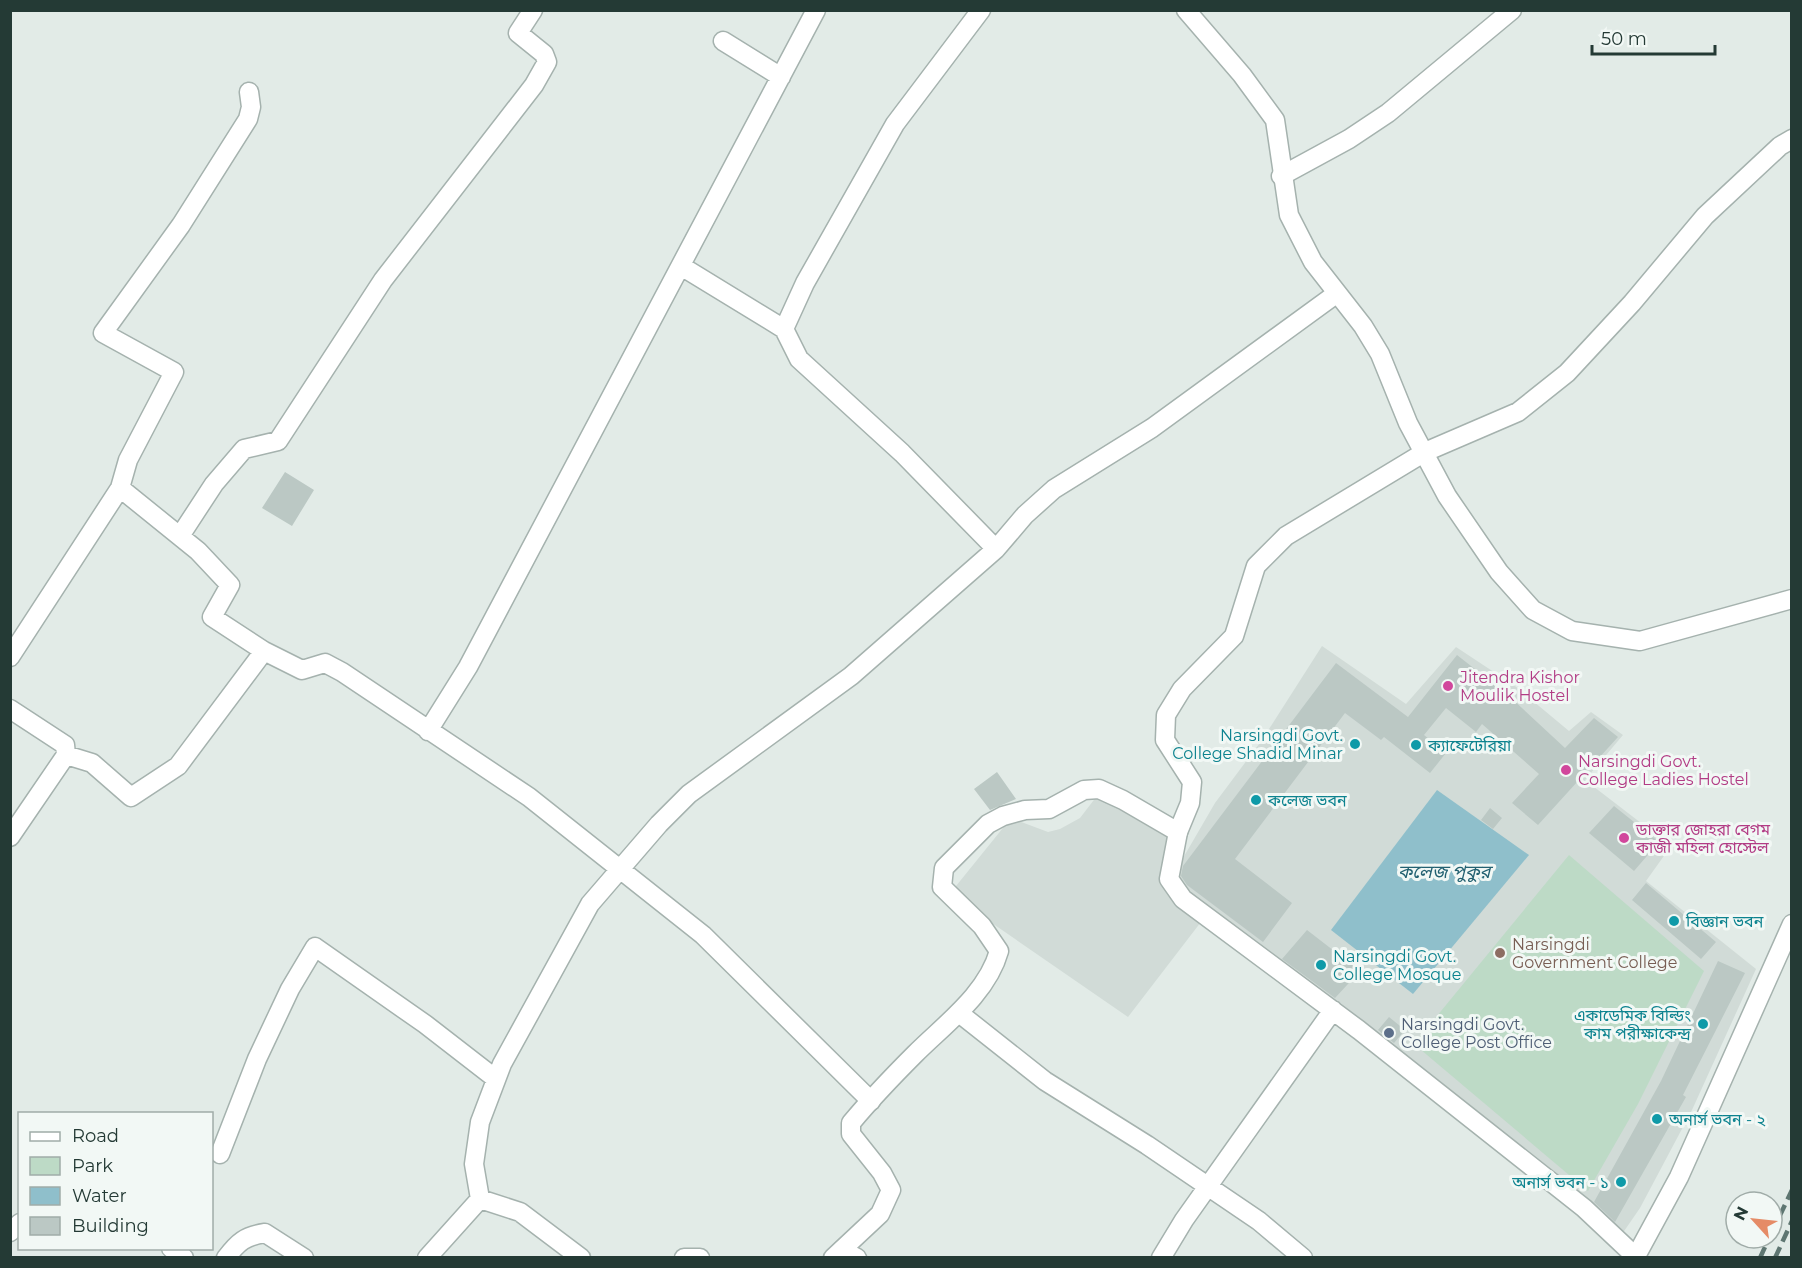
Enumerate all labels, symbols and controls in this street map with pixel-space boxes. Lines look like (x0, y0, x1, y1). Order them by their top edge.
scale bar (1592, 18, 1715, 56)
text: 50 m (1601, 28, 1647, 50)
place label: Jitendra Kishor Moulik Hostel (1459, 668, 1580, 705)
marker: Jitendra Kishor Moulik Hostel (1441, 679, 1455, 693)
place label: Narsingdi Govt. College Shadid Minar (1172, 726, 1343, 763)
place label: ক্যাফেটেরিয়া (1427, 736, 1512, 755)
marker: Narsingdi Govt. College Shadid Minar (1348, 737, 1362, 751)
marker: ক্যাফেটেরিয়া (1409, 738, 1423, 752)
place label: Narsingdi Govt. College Ladies Hostel (1578, 752, 1749, 789)
marker: Narsingdi Govt. College Ladies Hostel (1559, 763, 1573, 777)
place label: কলেজ ভবন (1267, 791, 1347, 810)
marker: কলেজ ভবন (1249, 793, 1263, 807)
place label: ডাক্তার জোহরা বেগম কাজী মহিলা হোস্টেল (1635, 820, 1770, 857)
marker: ডাক্তার জোহরা বেগম কাজী মহিলা হোস্টেল (1617, 831, 1631, 845)
water label: কলেজ পুকুর (1398, 861, 1494, 883)
place label: বিজ্ঞান ভবন (1685, 912, 1764, 931)
marker: বিজ্ঞান ভবন (1667, 914, 1681, 928)
place label: Narsingdi Government College (1512, 935, 1677, 972)
marker: Narsingdi Government College (1493, 946, 1507, 960)
place label: Narsingdi Govt. College Mosque (1333, 947, 1462, 984)
marker: Narsingdi Govt. College Mosque (1314, 958, 1328, 972)
place label: একাডেমিক বিল্ডিং কাম পরীক্ষাকেন্দ্র (1574, 1006, 1692, 1043)
place label: Narsingdi Govt. College Post Office (1401, 1015, 1552, 1052)
marker: একাডেমিক বিল্ডিং কাম পরীক্ষাকেন্দ্র (1696, 1017, 1710, 1031)
marker: Narsingdi Govt. College Post Office (1382, 1026, 1396, 1040)
place label: অনার্স ভবন - ২ (1668, 1110, 1766, 1129)
legend (18, 1112, 213, 1250)
marker: অনার্স ভবন - ২ (1650, 1112, 1664, 1126)
text: Road (72, 1125, 119, 1147)
text: Park (72, 1155, 113, 1177)
place label: অনার্স ভবন - ১ (1511, 1173, 1609, 1192)
marker: অনার্স ভবন - ১ (1614, 1175, 1628, 1189)
text: Water (72, 1185, 127, 1207)
north arrow (1724, 1190, 1784, 1250)
text: N (1730, 1203, 1752, 1223)
text: Building (72, 1215, 149, 1237)

